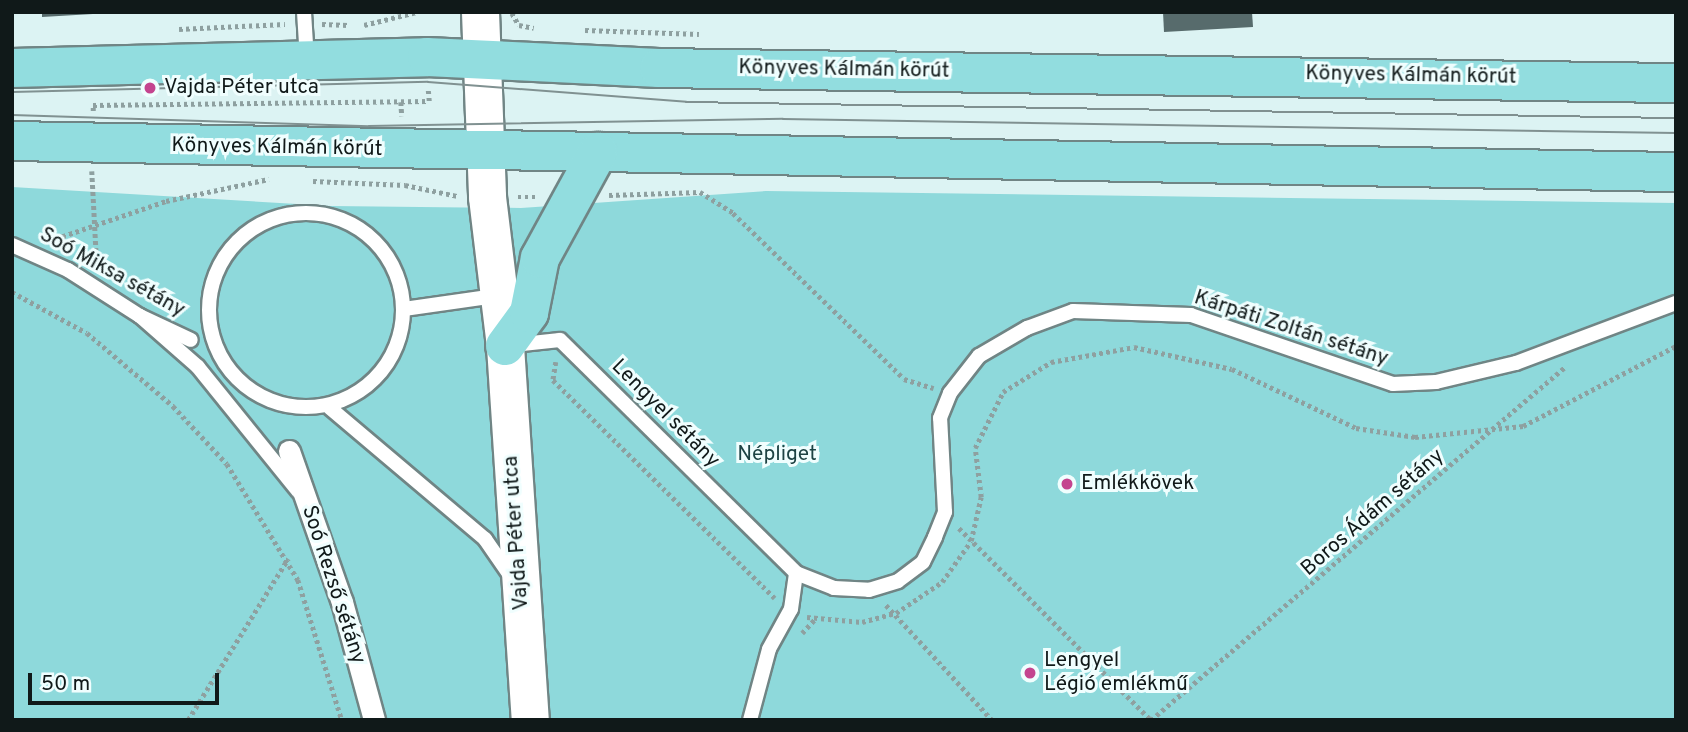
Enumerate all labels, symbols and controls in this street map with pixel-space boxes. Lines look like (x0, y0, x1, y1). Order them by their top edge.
street label: Könyves Kálmán körút (738, 56, 950, 84)
street label: Könyves Kálmán körút (1305, 62, 1517, 90)
place label: Vajda Péter utca (164, 75, 319, 101)
marker: Vajda Péter utca (142, 80, 158, 96)
street label: Könyves Kálmán körút (171, 134, 383, 162)
street label: Soó Miksa sétány (35, 223, 189, 323)
street label: Kárpáti Zoltán sétány (1191, 286, 1391, 372)
street label: Lengyel sétány (606, 355, 724, 473)
park label: Népliget (737, 442, 817, 468)
street label: Boros Ádám sétány (1296, 444, 1450, 582)
street label: Vajda Péter utca (499, 455, 535, 611)
place label: Emlékkövek (1081, 471, 1194, 497)
marker: Emlékkövek (1059, 476, 1075, 492)
street label: Soó Rezső sétány (296, 503, 370, 667)
place label: Lengyel Légió emlékmű (1044, 648, 1188, 698)
scale bar (32, 658, 222, 702)
marker: Lengyel Légió emlékmű (1022, 665, 1038, 681)
text: 50 m (41, 671, 90, 698)

